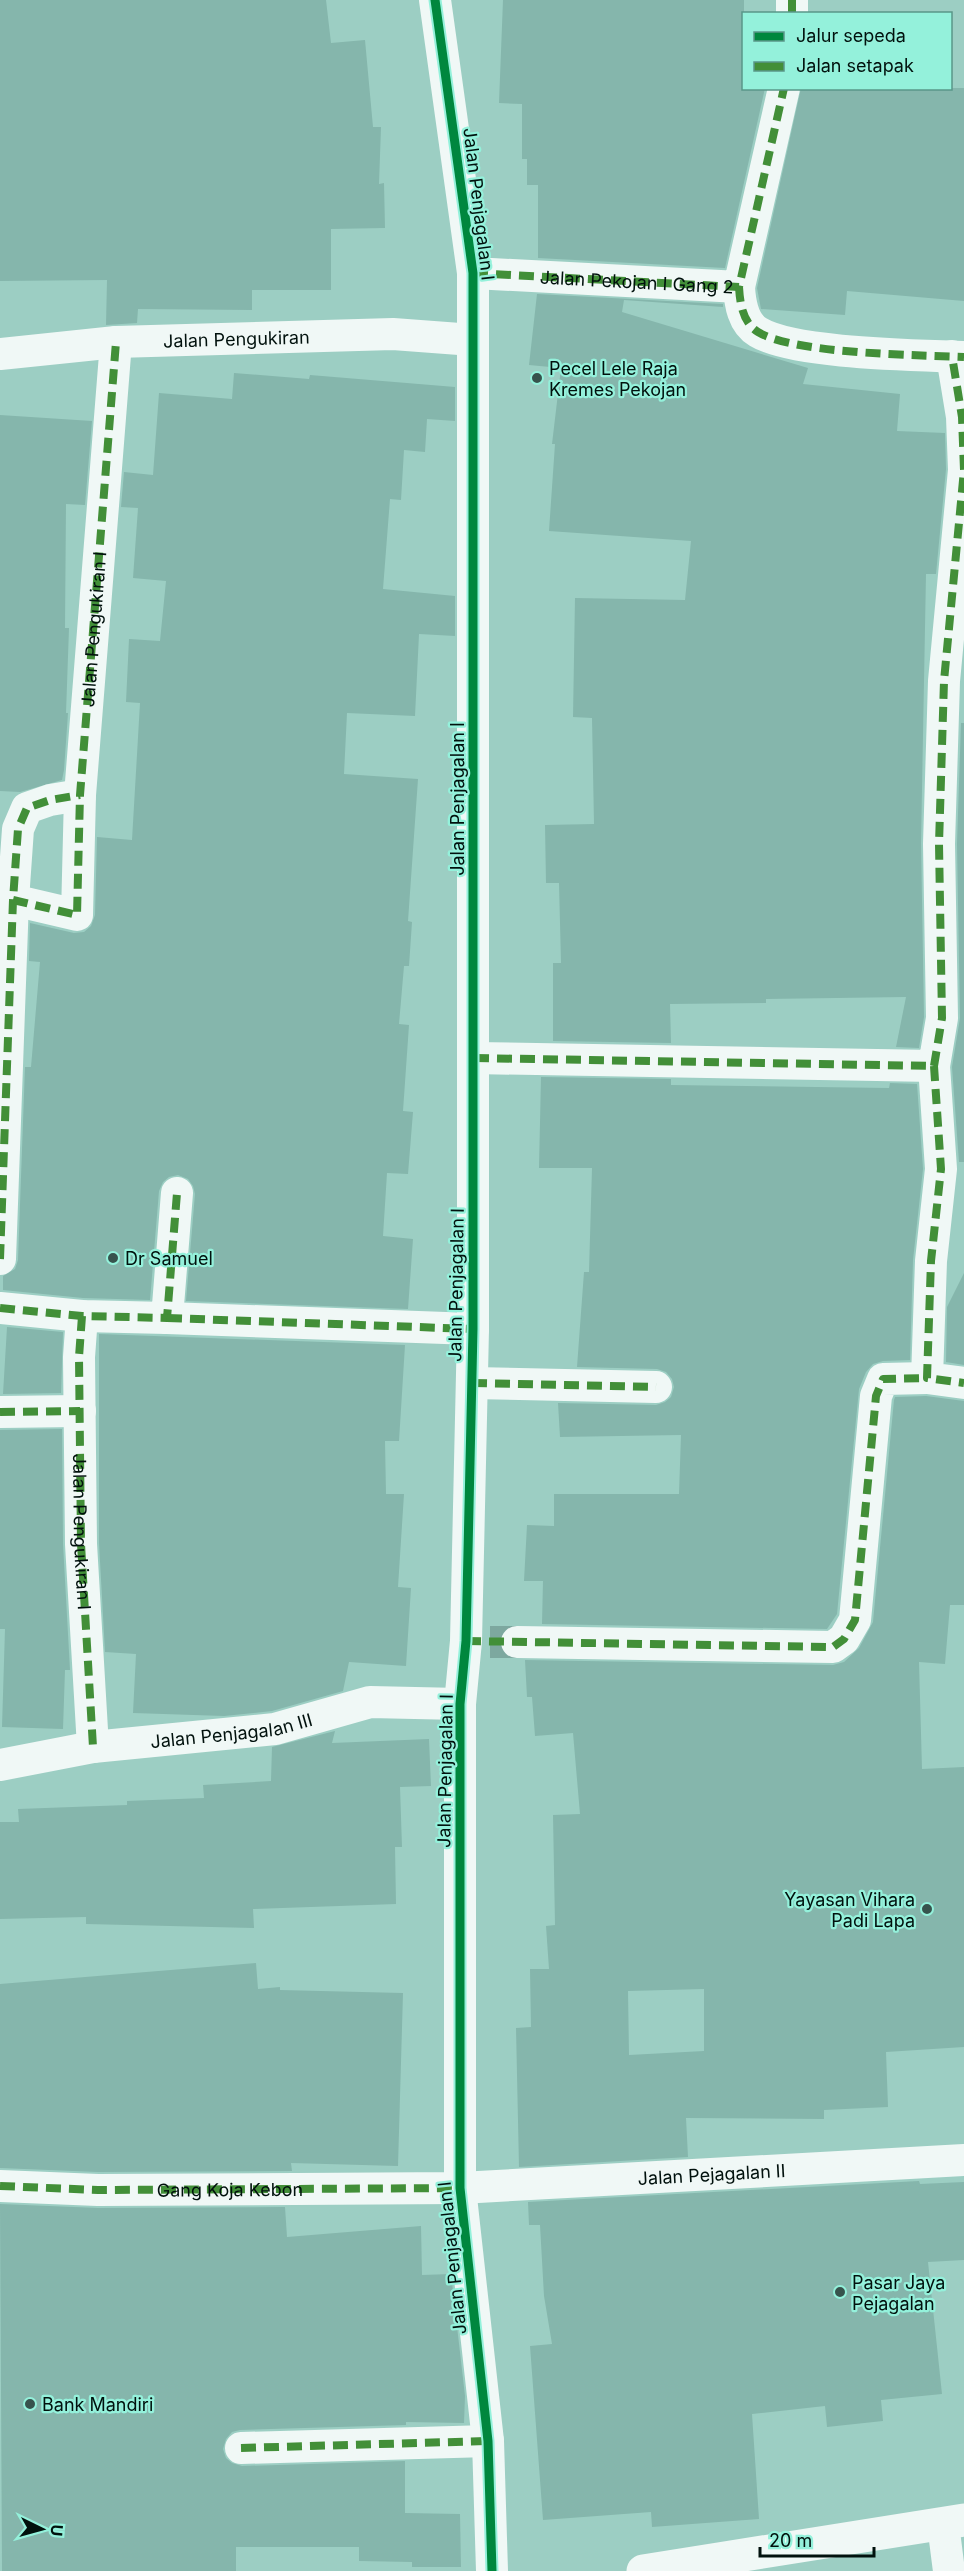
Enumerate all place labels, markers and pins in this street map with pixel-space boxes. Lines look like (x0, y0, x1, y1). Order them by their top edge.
place label: Pecel Lele Raja Kremes Pekojan (549, 358, 686, 400)
marker: Pecel Lele Raja Kremes Pekojan (530, 371, 544, 385)
place label: Dr Samuel (125, 1248, 213, 1269)
marker: Dr Samuel (106, 1251, 120, 1265)
place label: Yayasan Vihara Padi Lapa (784, 1889, 915, 1931)
marker: Yayasan Vihara Padi Lapa (920, 1902, 934, 1916)
place label: Pasar Jaya Pejagalan (852, 2272, 945, 2314)
marker: Pasar Jaya Pejagalan (833, 2285, 847, 2299)
place label: Bank Mandiri (42, 2394, 153, 2415)
marker: Bank Mandiri (23, 2397, 37, 2411)

